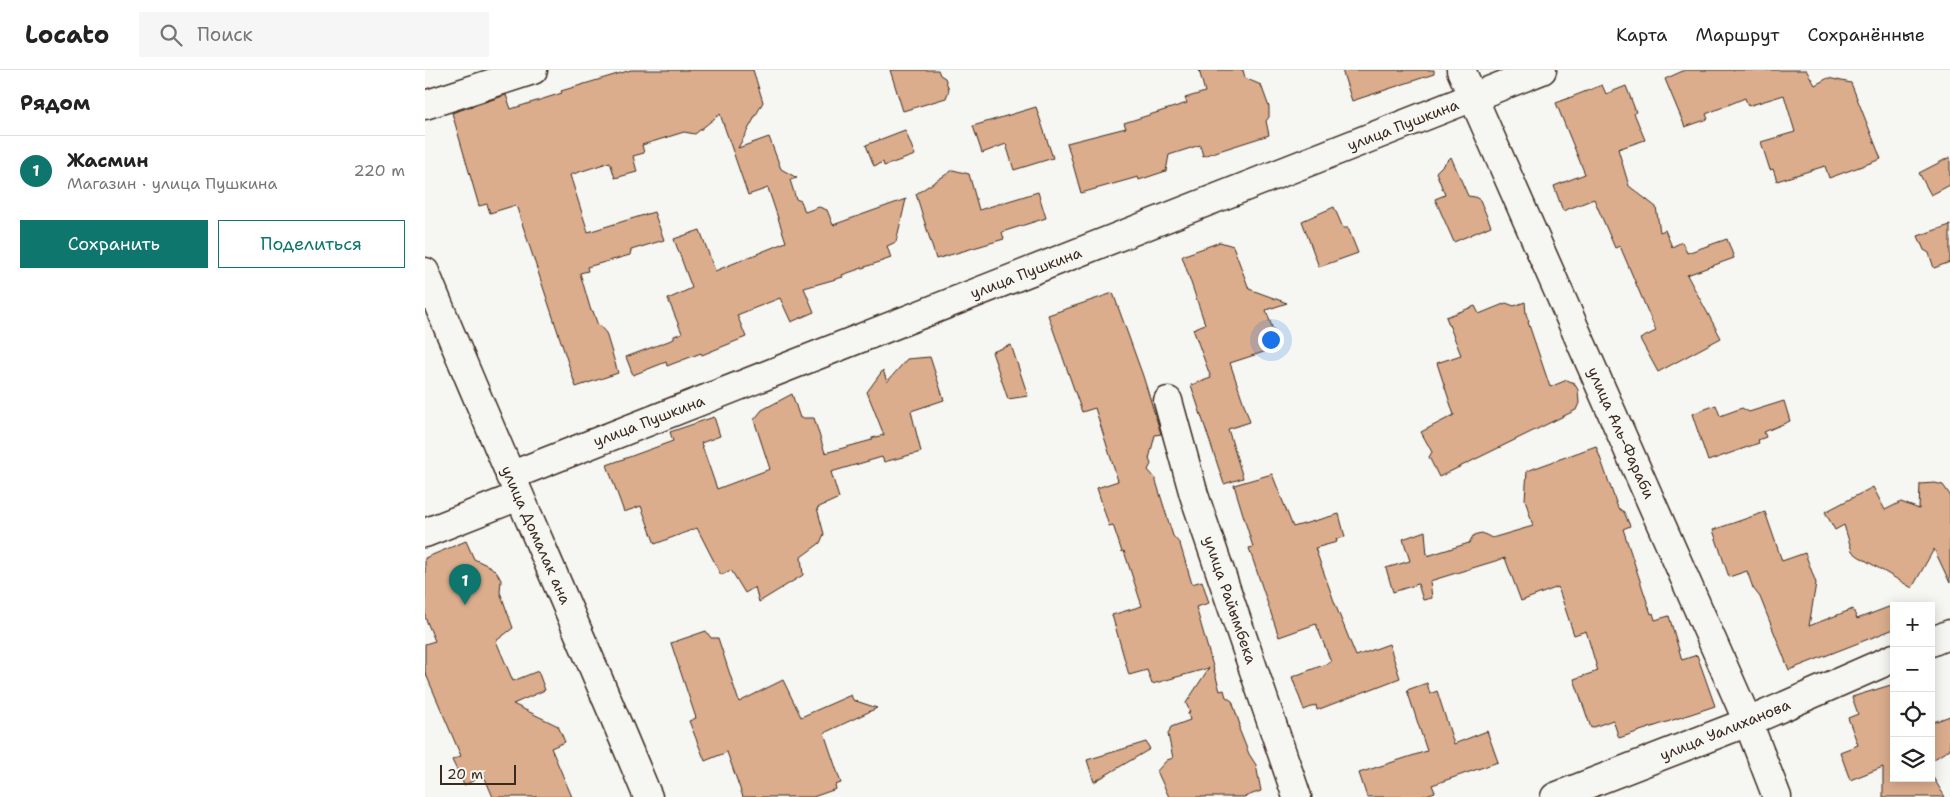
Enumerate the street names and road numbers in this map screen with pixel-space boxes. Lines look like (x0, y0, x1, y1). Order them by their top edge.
street label: улица Пушкина (1344, 94, 1462, 155)
street label: улица Пушкина (967, 242, 1085, 303)
street label: улица Аль-Фараби (1583, 364, 1659, 502)
street label: улица Пушкина (590, 390, 708, 451)
street label: улица Домалак ана (496, 463, 576, 608)
street label: улица Райымбека (1199, 533, 1262, 667)
street label: улица Уалиханова (1657, 694, 1794, 765)

